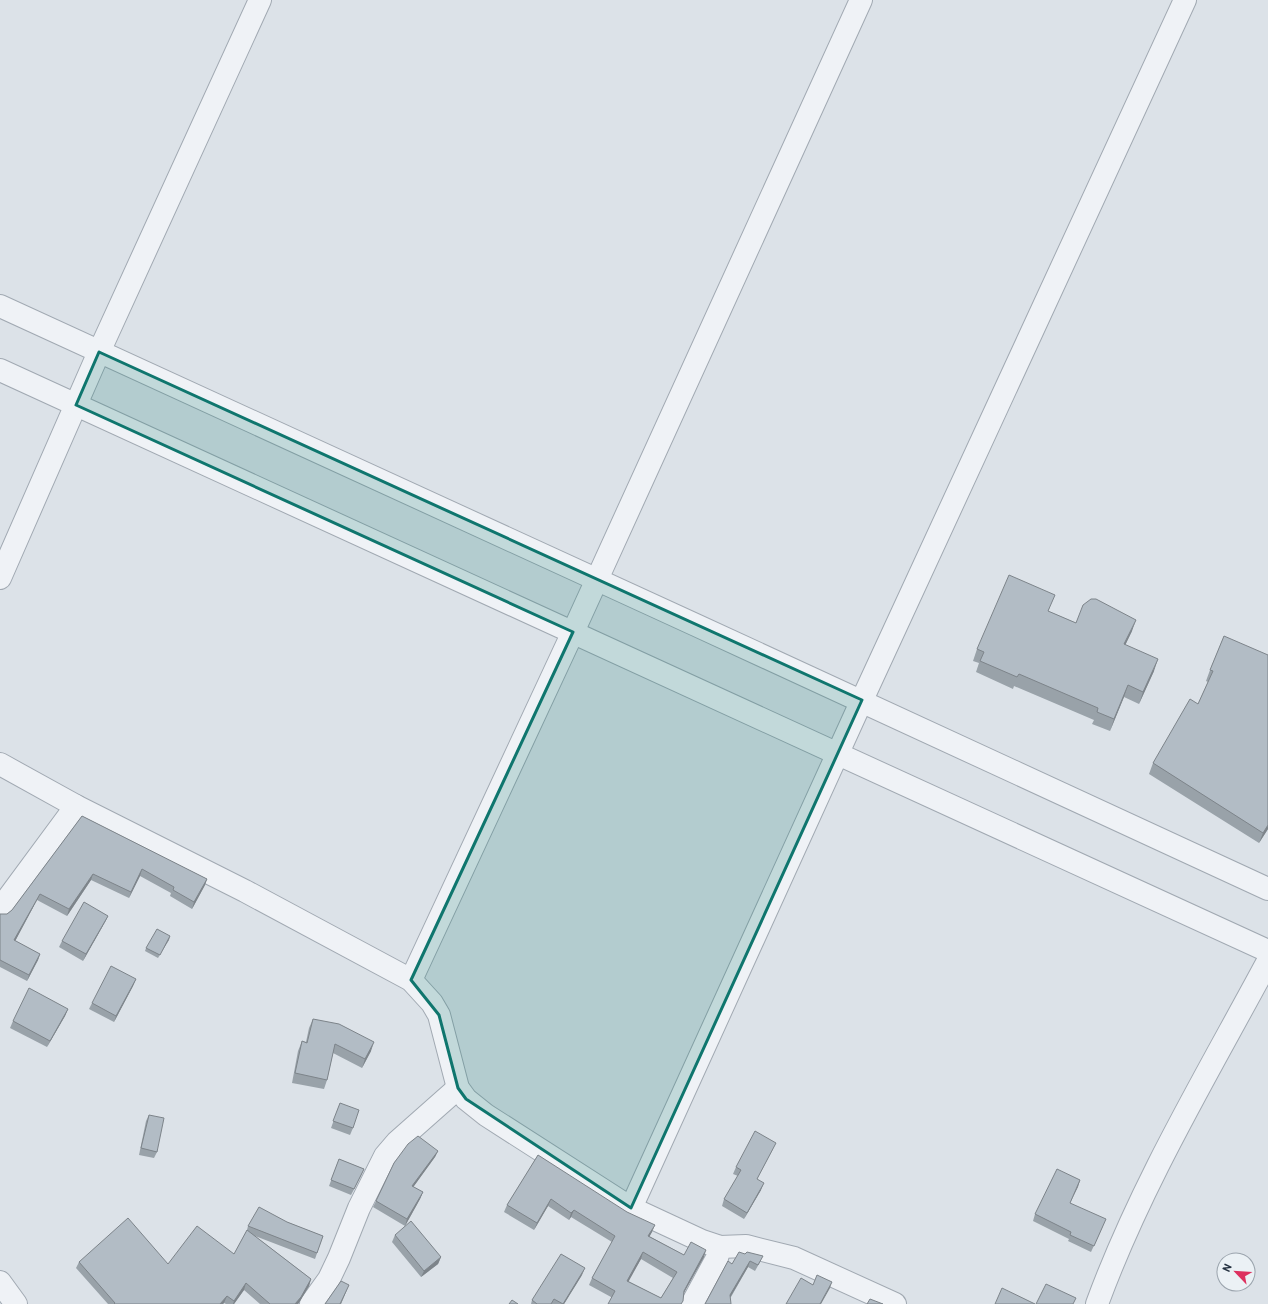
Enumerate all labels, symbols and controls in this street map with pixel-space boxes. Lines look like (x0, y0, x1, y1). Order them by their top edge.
north arrow (1216, 1252, 1256, 1292)
text: N (1219, 1261, 1234, 1274)

